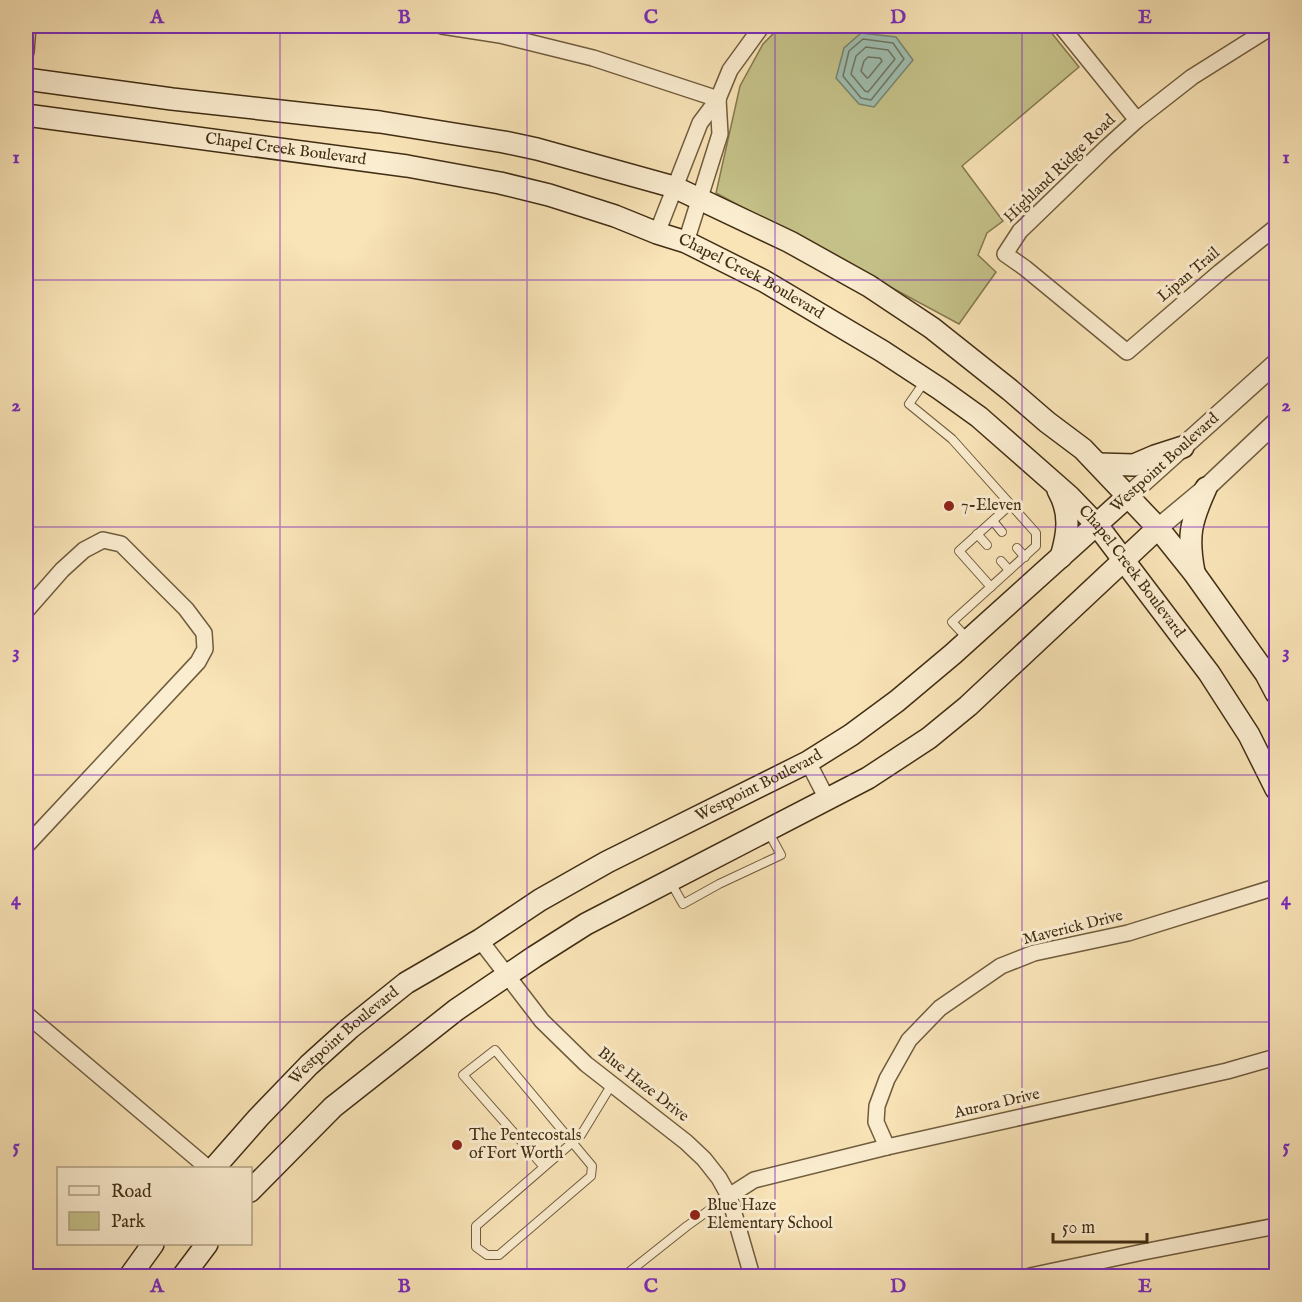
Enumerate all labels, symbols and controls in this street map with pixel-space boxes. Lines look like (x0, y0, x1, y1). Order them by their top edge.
text: A (149, 5, 165, 30)
text: B (397, 5, 411, 30)
text: C (644, 5, 658, 30)
text: D (890, 5, 906, 30)
text: E (1138, 5, 1152, 30)
street label: Highland Ridge Road (1000, 110, 1120, 227)
street label: Chapel Creek Boulevard (204, 129, 368, 170)
text: 1 (12, 145, 20, 170)
text: 1 (1282, 145, 1290, 170)
street label: Chapel Creek Boulevard (676, 230, 828, 324)
street label: Lipan Trail (1154, 243, 1225, 307)
text: 2 (11, 393, 21, 418)
text: 2 (1281, 393, 1291, 418)
street label: Westpoint Boulevard (1107, 409, 1224, 517)
place label: 7-Eleven (961, 496, 1022, 516)
marker: 7-Eleven (942, 499, 956, 513)
street label: Chapel Creek Boulevard (1074, 501, 1189, 642)
text: 3 (12, 640, 20, 665)
text: 3 (1282, 640, 1290, 665)
street label: Westpoint Boulevard (692, 745, 827, 826)
text: 4 (11, 887, 22, 912)
text: 4 (1281, 887, 1292, 912)
street label: Maverick Drive (1021, 906, 1125, 950)
street label: Westpoint Boulevard (285, 982, 404, 1089)
street label: Blue Haze Drive (593, 1043, 693, 1127)
street label: Aurora Drive (951, 1084, 1042, 1124)
place label: The Pentecostals of Fort Worth (469, 1126, 582, 1164)
text: 5 (12, 1134, 20, 1159)
text: 5 (1282, 1134, 1290, 1159)
marker: The Pentecostals of Fort Worth (450, 1138, 464, 1152)
legend (57, 1167, 252, 1245)
text: Road (111, 1181, 152, 1204)
place label: Blue Haze Elementary School (707, 1196, 833, 1234)
scale bar (1053, 1206, 1148, 1244)
marker: Blue Haze Elementary School (688, 1208, 702, 1222)
text: Park (111, 1211, 146, 1234)
text: 50 m (1062, 1217, 1095, 1240)
text: A (149, 1274, 165, 1299)
text: B (397, 1274, 411, 1299)
text: C (644, 1274, 658, 1299)
text: D (890, 1274, 906, 1299)
text: E (1138, 1274, 1152, 1299)

